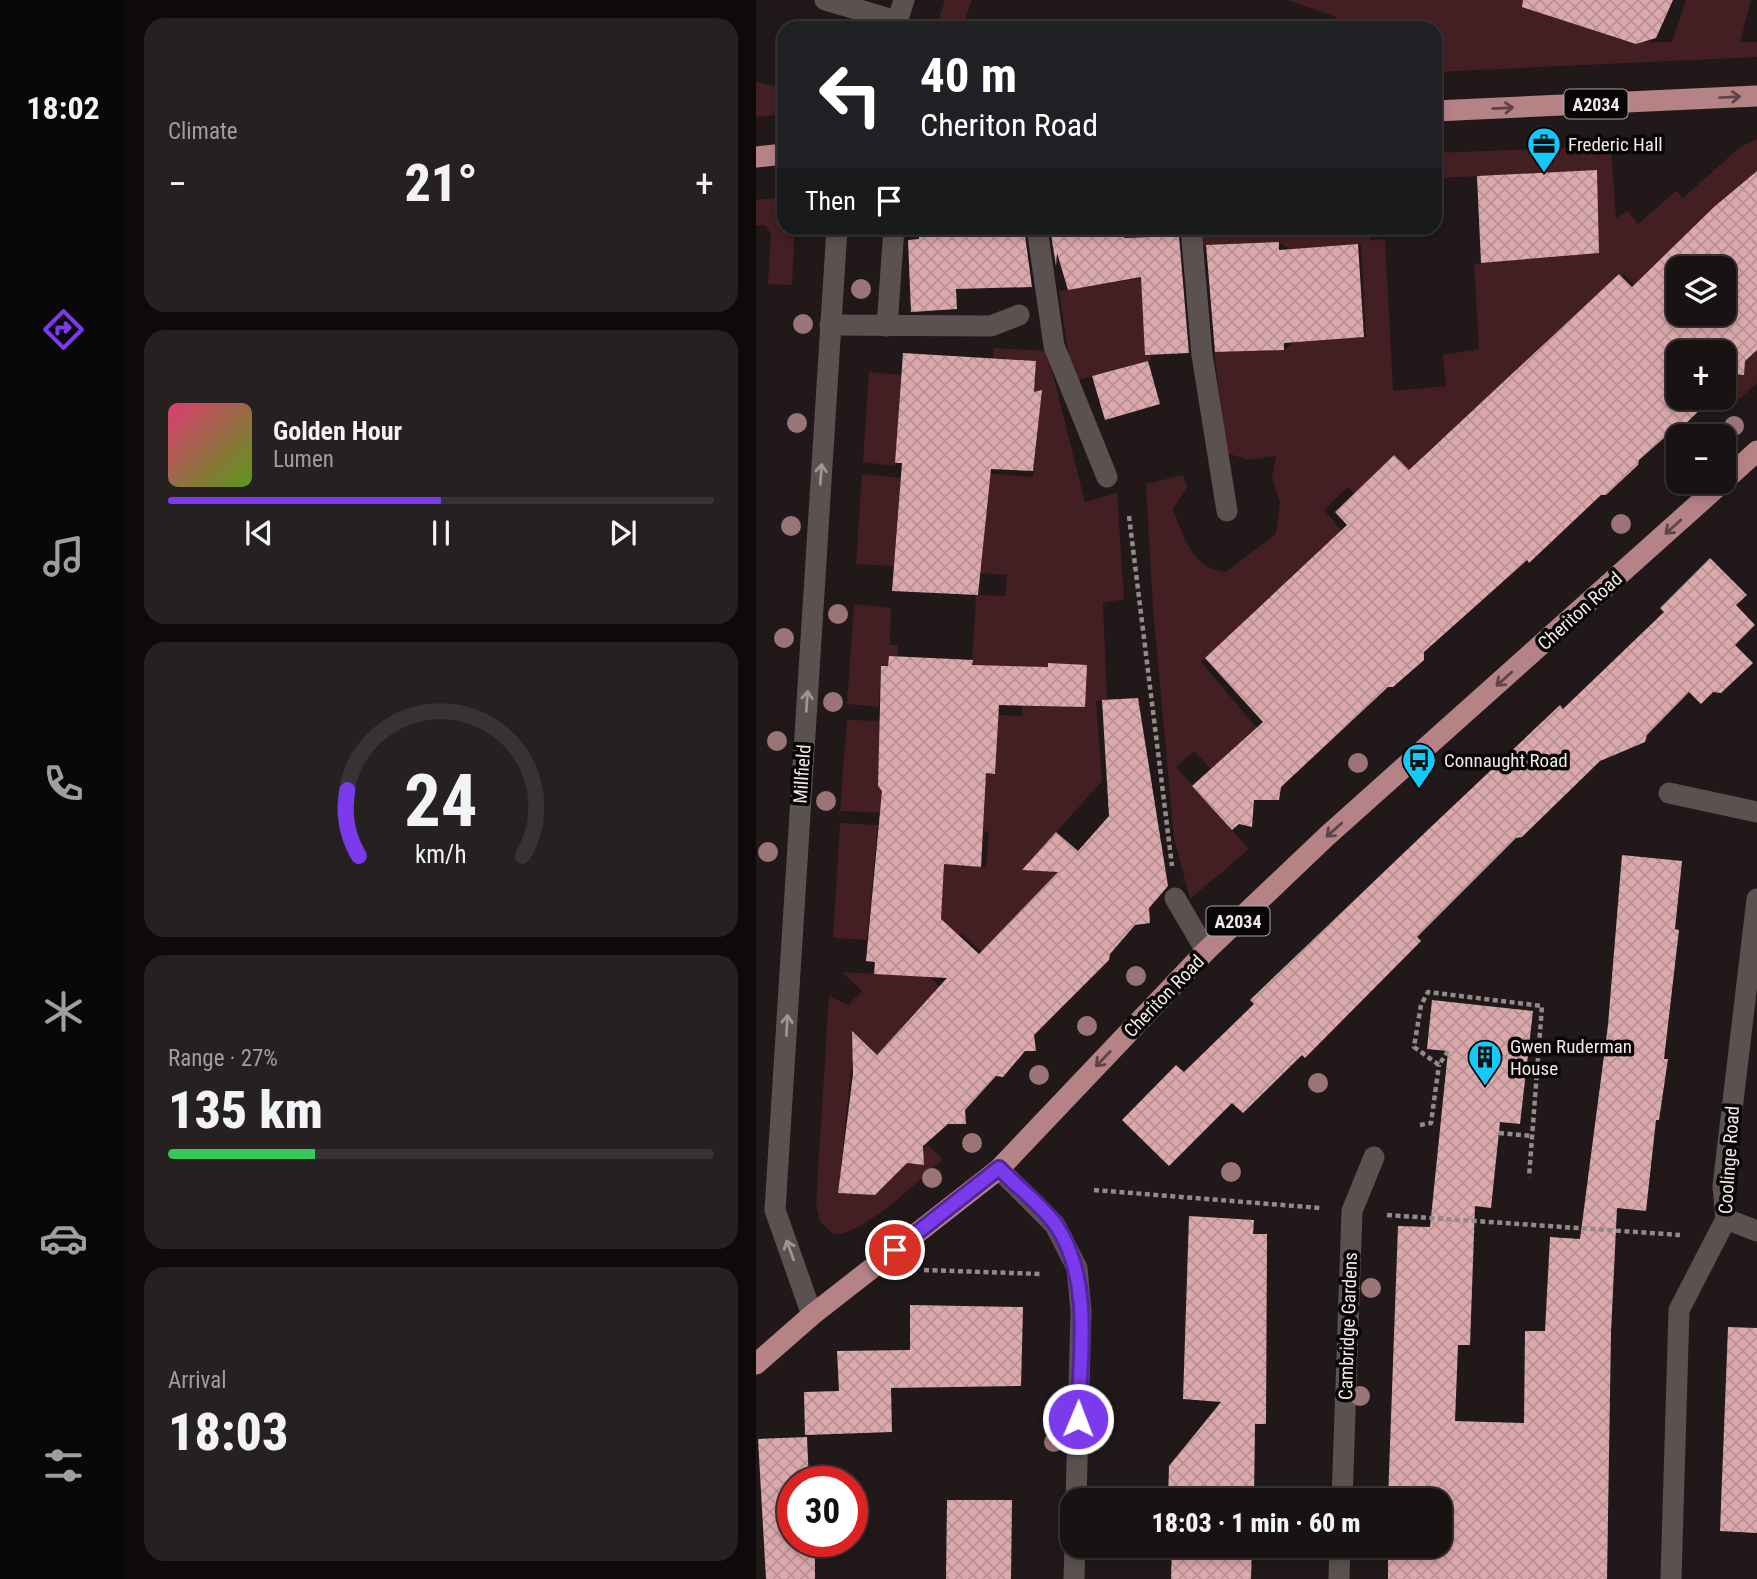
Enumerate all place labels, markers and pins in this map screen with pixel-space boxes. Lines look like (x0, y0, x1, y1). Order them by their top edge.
office icon: Frederic Hall (1525, 125, 1563, 174)
place label: Frederic Hall (1568, 133, 1663, 156)
bus stop icon: Connaught Road (1400, 741, 1438, 790)
place label: Connaught Road (1444, 749, 1568, 772)
place label: Gwen Ruderman House (1510, 1035, 1632, 1080)
building icon: Gwen Ruderman House (1466, 1038, 1504, 1087)
pin (865, 1220, 925, 1280)

